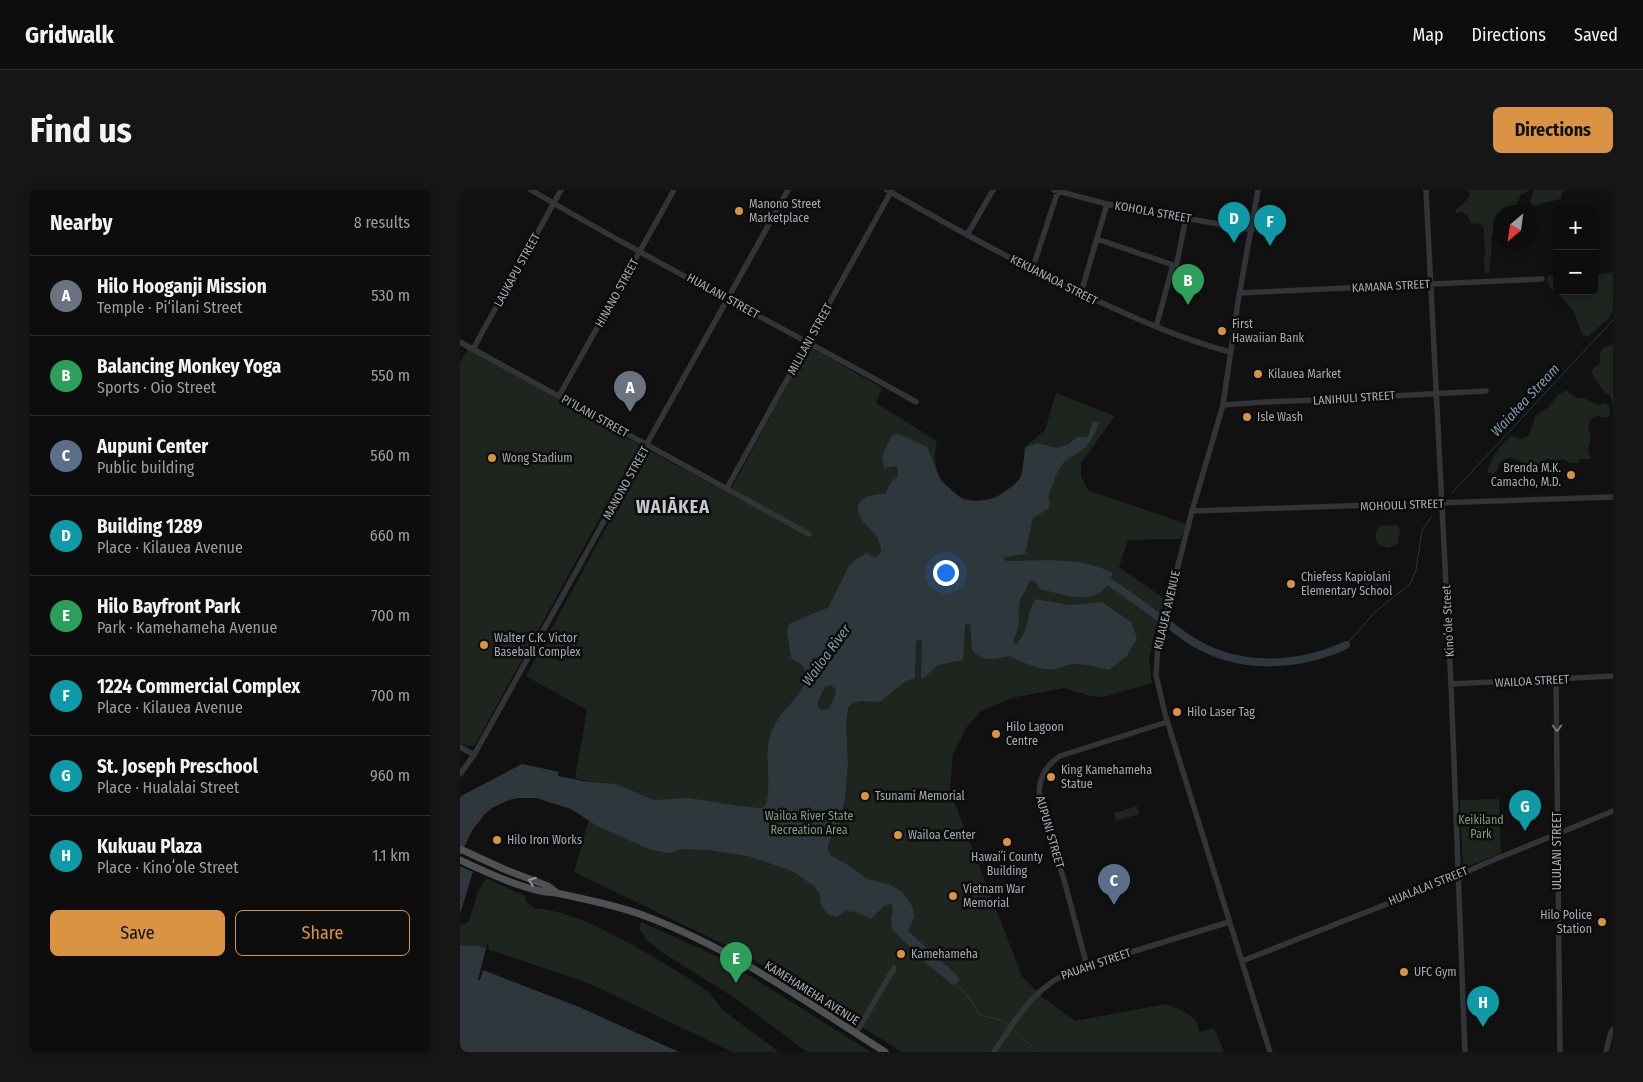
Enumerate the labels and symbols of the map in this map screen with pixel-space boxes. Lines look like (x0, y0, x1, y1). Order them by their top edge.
place label: Manono Street Marketplace (749, 197, 821, 225)
street label: KOHOLA STREET (1114, 198, 1193, 226)
pin: D (1218, 202, 1250, 243)
marker: Manono Street Marketplace (733, 205, 745, 217)
pin: F (1254, 205, 1286, 246)
north arrow (1493, 205, 1538, 250)
street label: LAUKAPU STREET (491, 230, 543, 309)
street label: KEKUANAOA STREET (1008, 252, 1100, 308)
street label: HINANO STREET (592, 256, 642, 330)
pin: B (1172, 264, 1204, 305)
street label: HUALANI STREET (685, 270, 762, 322)
street label: KAMANA STREET (1351, 277, 1431, 295)
street label: MILILANI STREET (785, 300, 836, 377)
place label: First Hawaiian Bank (1232, 317, 1305, 345)
marker: First Hawaiian Bank (1216, 325, 1228, 337)
water label: Waiakea Stream (1488, 361, 1563, 440)
place label: Kilauea Market (1268, 367, 1341, 381)
marker: Kilauea Market (1252, 368, 1264, 380)
pin: A (614, 371, 646, 412)
street label: LANIHULI STREET (1312, 388, 1396, 408)
street label: PI‘ILANI STREET (559, 392, 631, 440)
place label: Isle Wash (1257, 410, 1303, 424)
marker: Isle Wash (1241, 411, 1253, 423)
street label: MANONO STREET (600, 443, 652, 522)
place label: Wong Stadium (502, 451, 573, 465)
marker: Wong Stadium (486, 452, 498, 464)
place label: Brenda M.K. Camacho, M.D. (1491, 461, 1561, 489)
marker: Brenda M.K. Camacho, M.D. (1565, 469, 1577, 481)
district label: WAIĀKEA (636, 496, 710, 518)
street label: MOHOULI STREET (1360, 497, 1444, 513)
your location (933, 560, 959, 586)
street label: KILAUEA AVENUE (1151, 569, 1183, 651)
place label: Chiefess Kapiolani Elementary School (1301, 570, 1392, 598)
marker: Chiefess Kapiolani Elementary School (1285, 578, 1297, 590)
street label: Kinoʻole Street (1438, 585, 1457, 657)
water label: Wailoa River (799, 621, 855, 689)
place label: Walter C.K. Victor Baseball Complex (494, 631, 581, 659)
marker: Walter C.K. Victor Baseball Complex (478, 639, 490, 651)
street label: WAILOA STREET (1494, 672, 1570, 690)
place label: Hilo Laser Tag (1187, 705, 1255, 719)
marker: Hilo Laser Tag (1171, 706, 1183, 718)
place label: Hilo Lagoon Centre (1006, 720, 1064, 748)
one-way arrow (1552, 724, 1562, 732)
marker: Hilo Lagoon Centre (990, 728, 1002, 740)
place label: King Kamehameha Statue (1061, 763, 1152, 791)
marker: King Kamehameha Statue (1045, 771, 1057, 783)
place label: Tsunami Memorial (875, 789, 965, 803)
marker: Tsunami Memorial (859, 790, 871, 802)
pin: G (1509, 790, 1541, 831)
street label: AUPUNI STREET (1033, 794, 1067, 870)
park label: Wailoa River State Recreation Area (765, 809, 853, 837)
street label: ULULANI STREET (1550, 811, 1564, 890)
park label: Keikiland Park (1458, 813, 1504, 841)
place label: Wailoa Center (908, 828, 976, 842)
marker: Wailoa Center (892, 829, 904, 841)
place label: Hilo Iron Works (507, 833, 582, 847)
marker: Hilo Iron Works (491, 834, 503, 846)
marker: Hawaiʻi County Building (1001, 836, 1013, 848)
place label: Hawaiʻi County Building (971, 849, 1044, 878)
pin: C (1098, 864, 1130, 905)
street label: HUALALAI STREET (1386, 864, 1470, 908)
one-way arrow (528, 877, 537, 887)
place label: Vietnam War Memorial (963, 882, 1026, 910)
marker: Vietnam War Memorial (947, 890, 959, 902)
place label: Hilo Police Station (1540, 908, 1592, 936)
marker: Hilo Police Station (1596, 916, 1608, 928)
pin: E (720, 942, 752, 983)
street label: PAUAHI STREET (1059, 945, 1133, 982)
place label: Kamehameha (911, 947, 978, 961)
marker: Kamehameha (895, 948, 907, 960)
street label: KAMEHAMEHA AVENUE (762, 958, 862, 1028)
place label: UFC Gym (1414, 965, 1456, 979)
marker: UFC Gym (1398, 966, 1410, 978)
pin: H (1467, 986, 1499, 1027)

